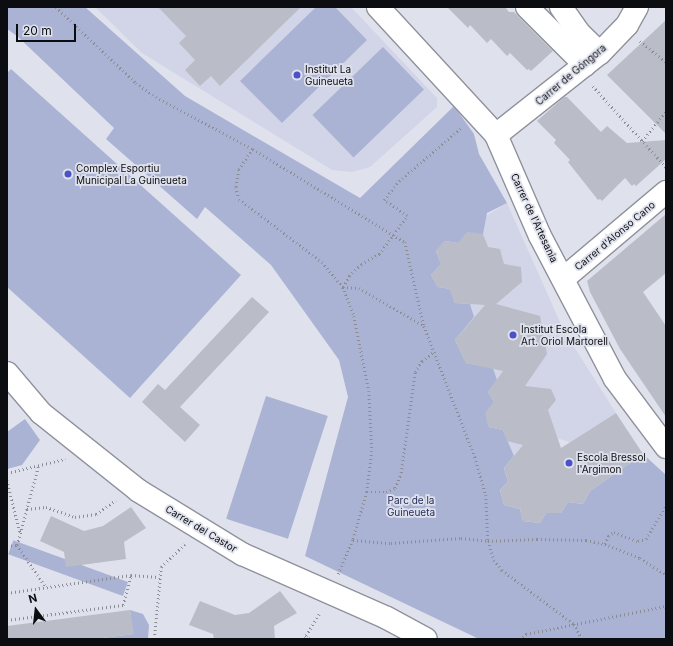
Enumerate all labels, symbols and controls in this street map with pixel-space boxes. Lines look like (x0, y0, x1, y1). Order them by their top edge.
scale bar (18, 16, 78, 42)
text: 20 m (23, 23, 52, 38)
street label: Carrer de Góngora (533, 42, 609, 108)
place label: Institut La Guineueta (305, 63, 353, 86)
marker: Institut La Guineueta (292, 70, 302, 80)
place label: Complex Esportiu Municipal La Guineueta (76, 162, 187, 186)
marker: Complex Esportiu Municipal La Guineueta (63, 169, 73, 179)
street label: Carrer de l'Artesania (508, 172, 560, 264)
street label: Carrer d'Alonso Cano (572, 199, 658, 273)
place label: Institut Escola Art. Oriol Martorell (521, 323, 608, 346)
marker: Institut Escola Art. Oriol Martorell (508, 330, 518, 340)
place label: Escola Bressol l'Argimon (577, 451, 646, 474)
marker: Escola Bressol l'Argimon (564, 458, 574, 468)
park label: Parc de la Guineueta (387, 494, 435, 518)
street label: Carrer del Castor (163, 503, 239, 555)
north arrow (16, 590, 56, 630)
text: N (27, 591, 39, 606)

